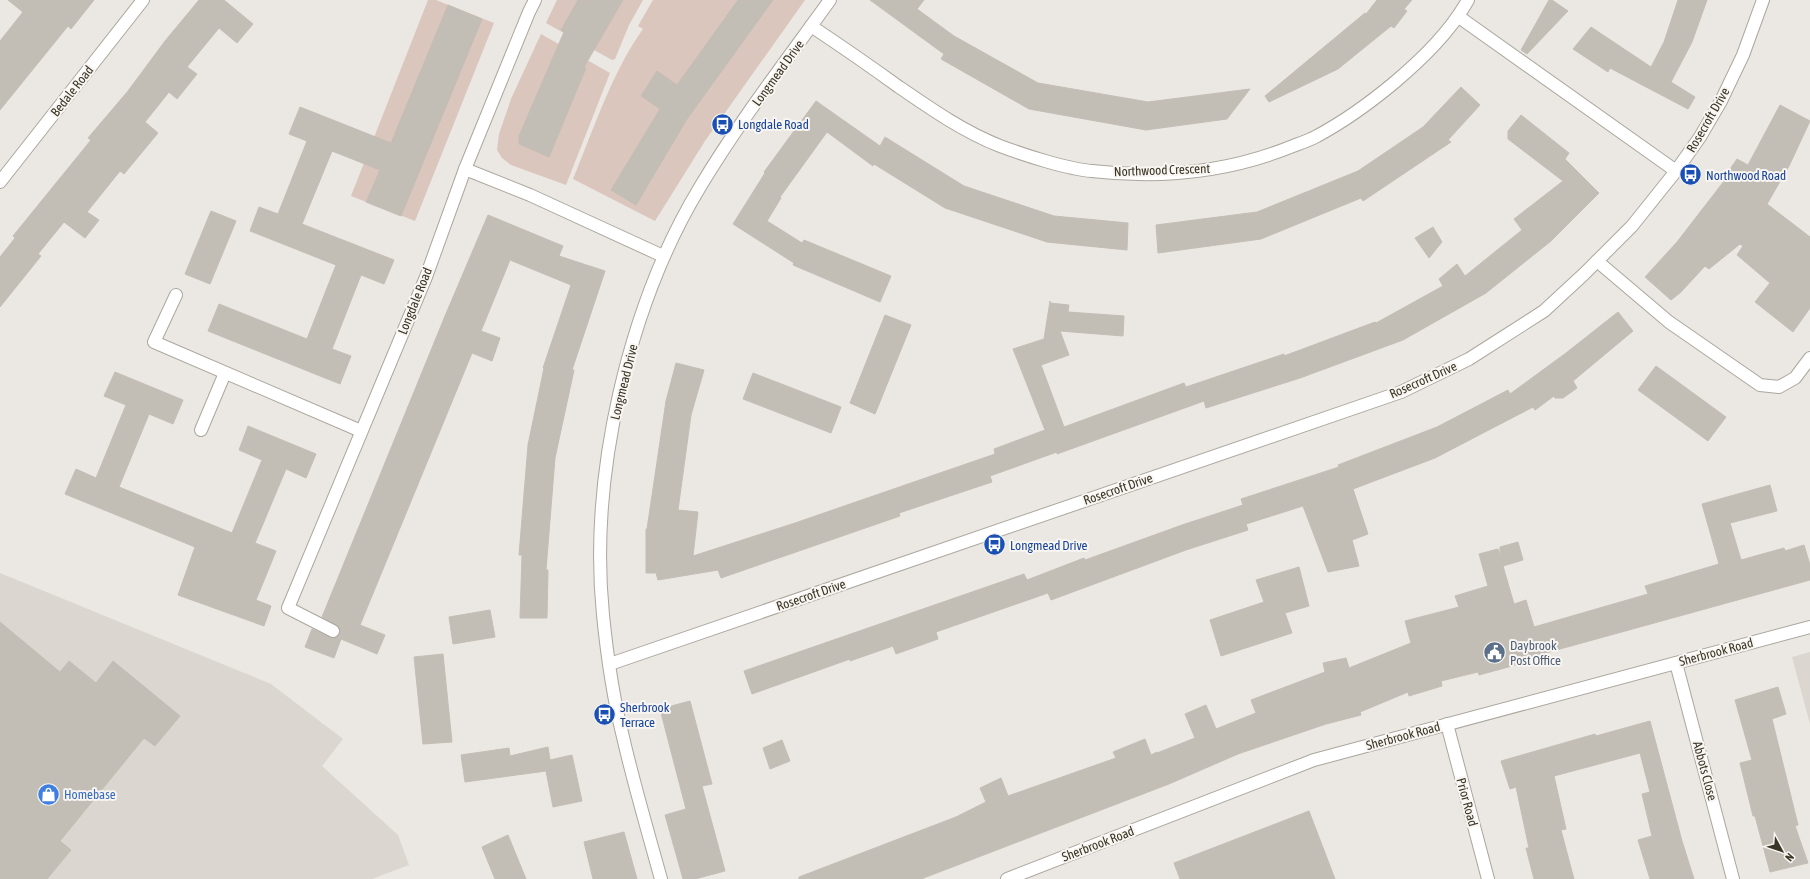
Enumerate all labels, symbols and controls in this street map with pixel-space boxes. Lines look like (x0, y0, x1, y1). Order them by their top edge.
street label: Longmead Drive (749, 37, 807, 109)
street label: Bedale Road (48, 63, 96, 119)
street label: Rosecroft Drive (1683, 85, 1733, 155)
bus stop icon: Longdale Road (710, 111, 736, 137)
place label: Longdale Road (738, 117, 809, 132)
street label: Northwood Crescent (1114, 161, 1211, 179)
bus stop icon: Northwood Road (1678, 162, 1704, 188)
place label: Northwood Road (1706, 168, 1786, 183)
street label: Longdale Road (395, 265, 435, 337)
street label: Longmead Drive (607, 342, 641, 421)
street label: Rosecroft Drive (1387, 358, 1459, 402)
street label: Rosecroft Drive (1081, 470, 1155, 508)
bus stop icon: Longmead Drive (982, 532, 1008, 558)
place label: Longmead Drive (1010, 538, 1088, 553)
street label: Rosecroft Drive (774, 576, 848, 614)
street label: Sherbrook Road (1677, 635, 1755, 669)
place label: Daybrook Post Office (1510, 638, 1561, 668)
public building icon: Daybrook Post Office (1482, 639, 1508, 665)
place label: Sherbrook Terrace (620, 700, 670, 730)
bus stop icon: Sherbrook Terrace (591, 701, 617, 727)
street label: Sherbrook Road (1364, 719, 1442, 753)
street label: Abbots Close (1690, 740, 1720, 802)
street label: Prior Road (1453, 776, 1481, 828)
shop icon: Homebase (36, 781, 62, 807)
place label: Homebase (64, 787, 116, 802)
street label: Sherbrook Road (1060, 823, 1136, 865)
north arrow (1762, 831, 1802, 871)
text: N (1783, 851, 1796, 864)

